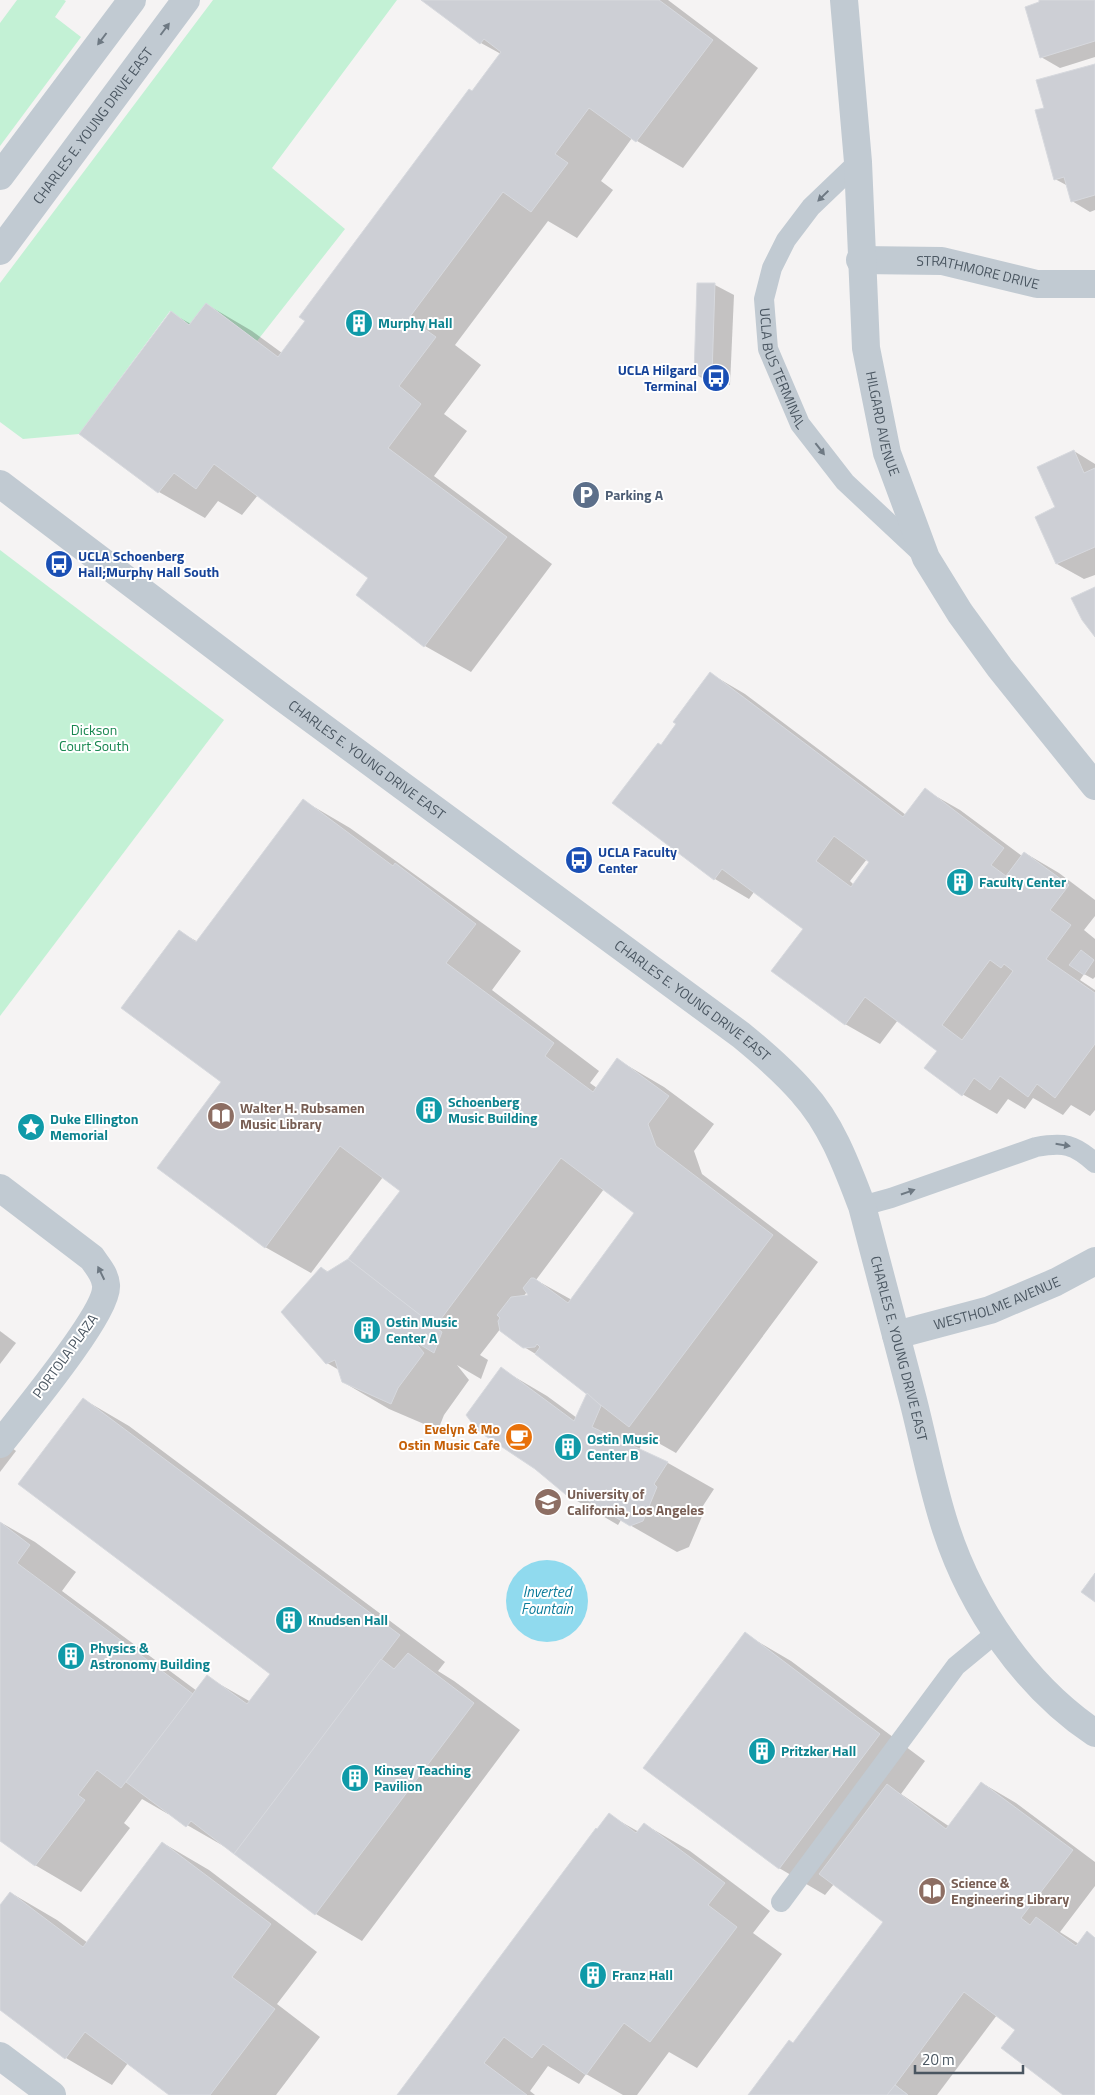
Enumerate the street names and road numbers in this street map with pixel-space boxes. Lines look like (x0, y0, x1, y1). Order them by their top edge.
street label: CHARLES E. YOUNG DRIVE EAST (27, 42, 158, 208)
street label: STRATHMORE DRIVE (916, 250, 1042, 294)
street label: UCLA BUS TERMINAL (755, 307, 811, 433)
street label: HILGARD AVENUE (861, 369, 906, 479)
street label: CHARLES E. YOUNG DRIVE EAST (284, 694, 451, 825)
street label: CHARLES E. YOUNG DRIVE EAST (610, 934, 776, 1066)
street label: CHARLES E. YOUNG DRIVE EAST (866, 1254, 934, 1444)
street label: WESTHOLME AVENUE (931, 1270, 1063, 1335)
street label: PORTOLA PLAZA (27, 1309, 103, 1402)

